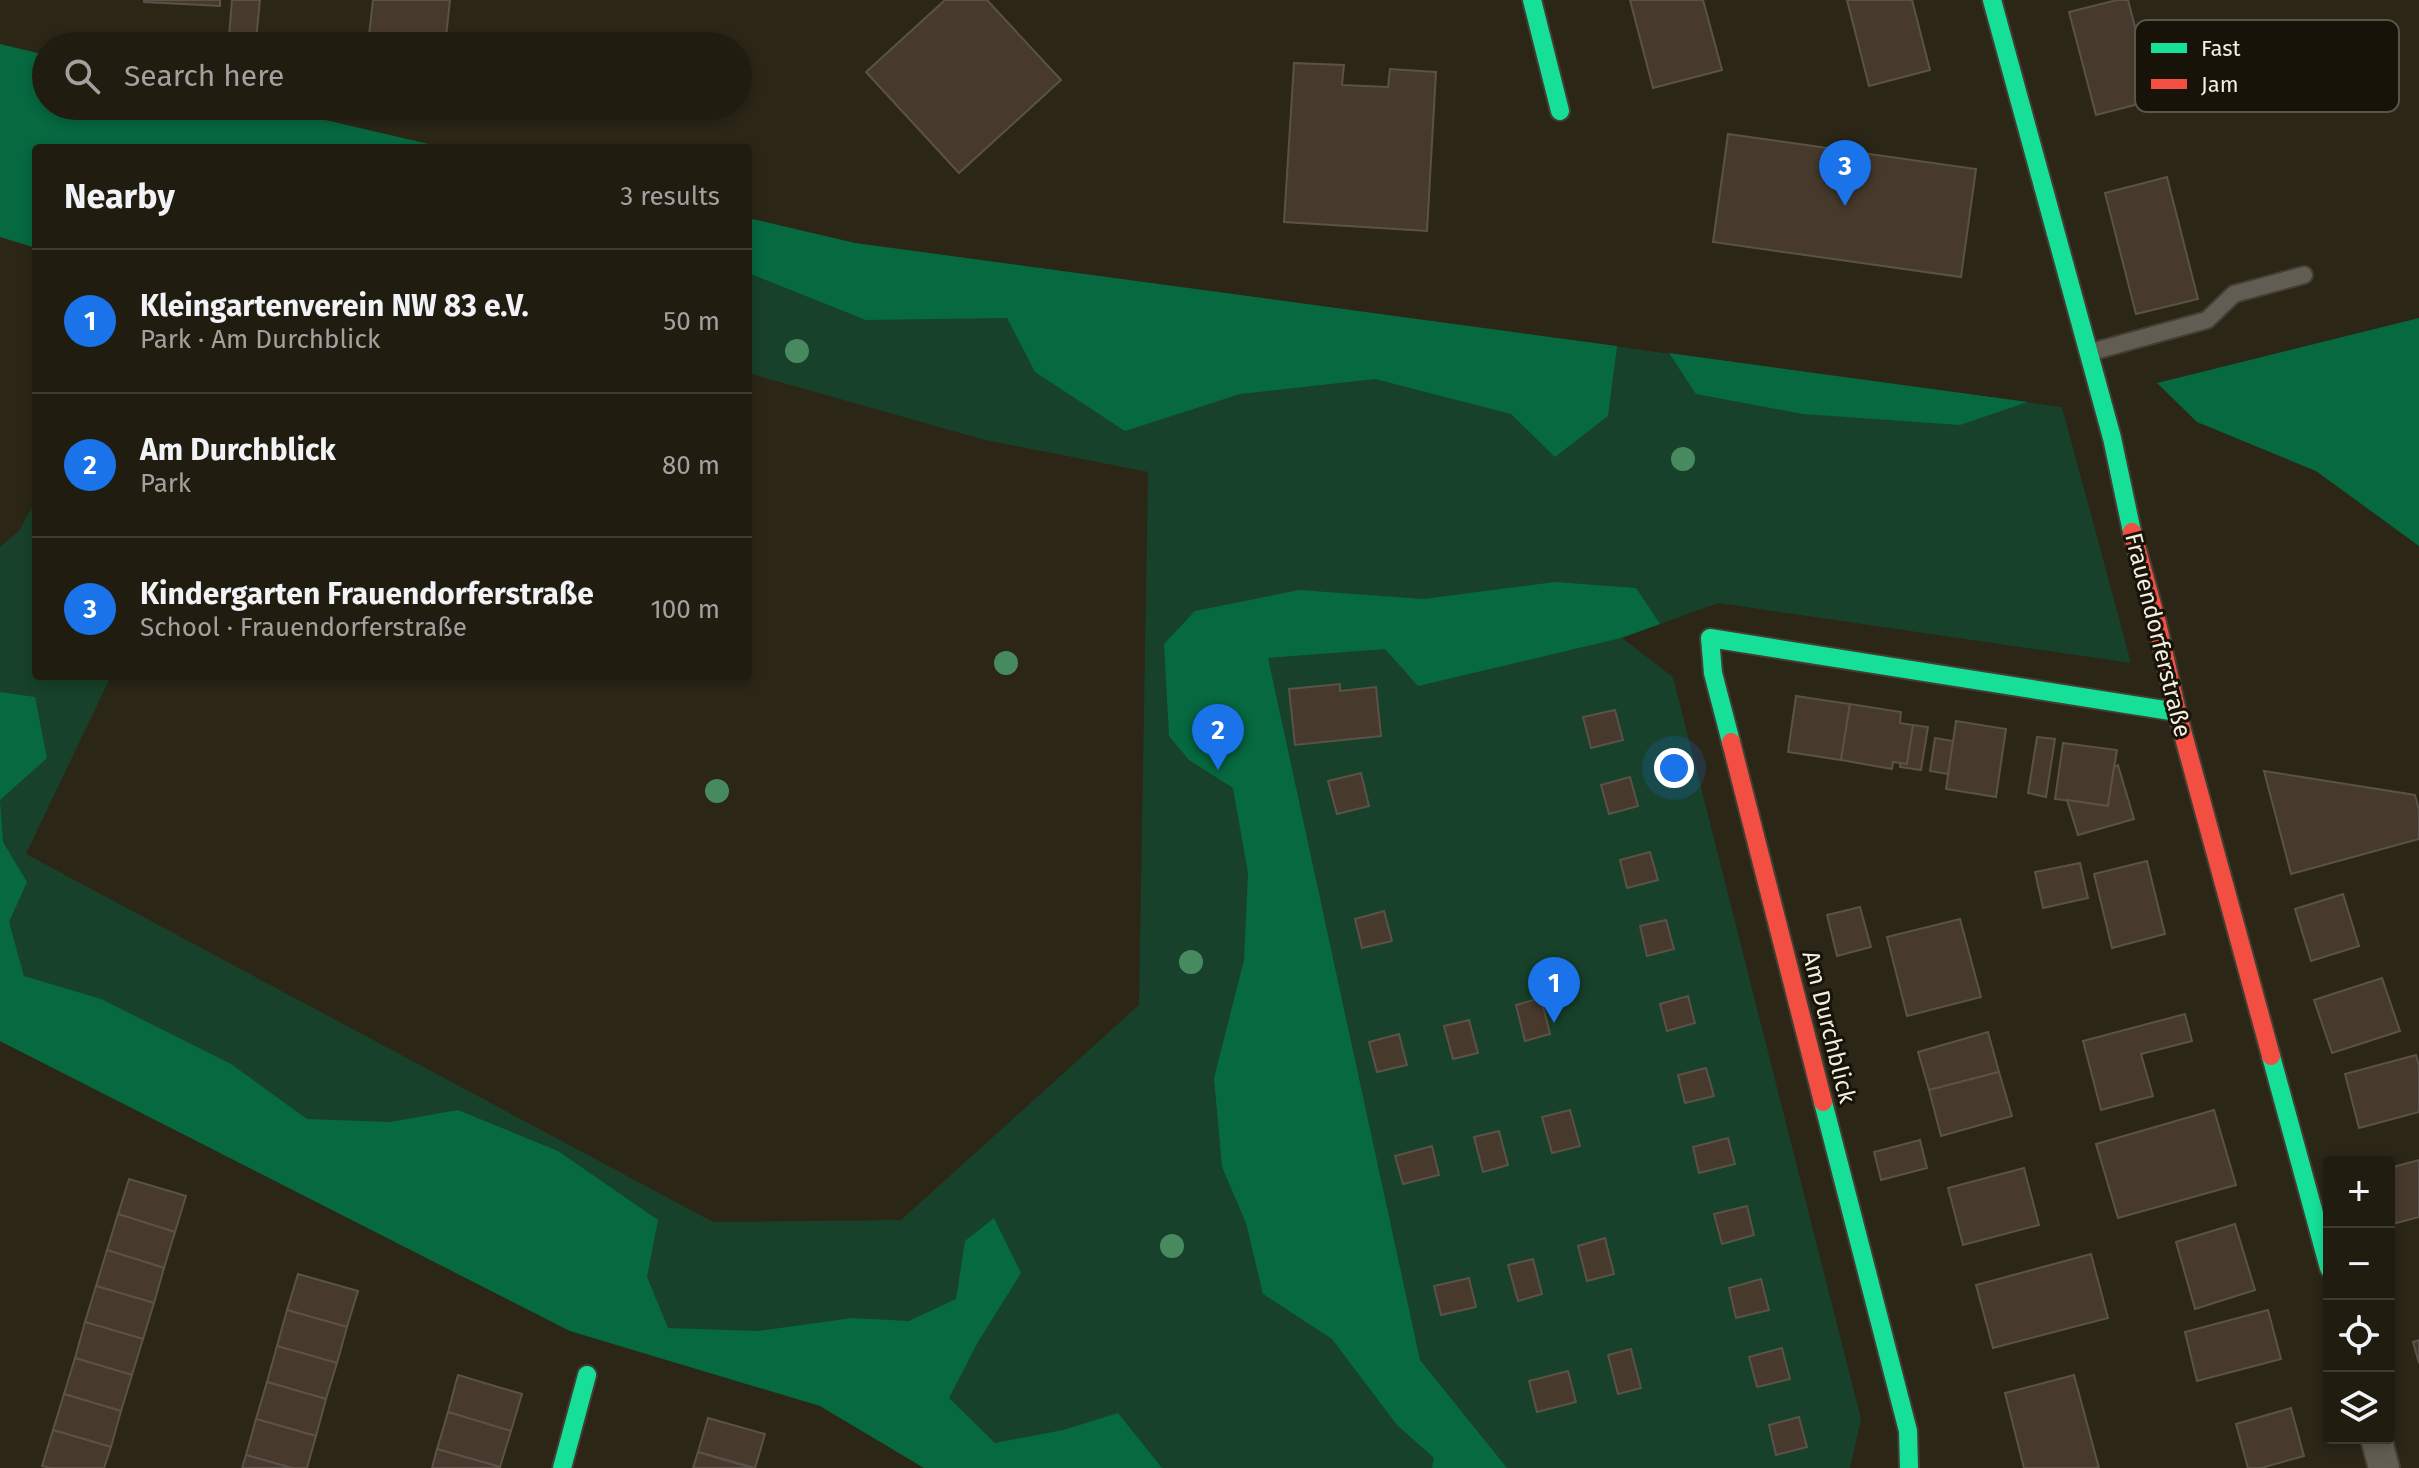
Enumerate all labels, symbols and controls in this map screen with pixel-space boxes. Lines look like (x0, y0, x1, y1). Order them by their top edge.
legend (2135, 20, 2399, 112)
search box (32, 32, 752, 120)
text: Fast (2201, 35, 2241, 62)
icon: search (60, 54, 104, 98)
text: Search here (124, 58, 284, 94)
text: Jam (2201, 71, 2239, 98)
pin: 3 (1819, 140, 1871, 206)
text: Nearby (64, 176, 175, 217)
text: 3 results (620, 181, 720, 212)
text: Kleingartenverein NW 83 e.V. (140, 288, 529, 324)
text: 1 (84, 306, 96, 337)
text: 50 m (663, 306, 720, 337)
text: Park · Am Durchblick (140, 324, 380, 355)
text: Am Durchblick (140, 432, 336, 468)
text: 2 (83, 450, 97, 481)
text: 80 m (662, 450, 720, 481)
text: Park (140, 468, 191, 499)
street label: Frauendorferstraße (2119, 530, 2197, 740)
text: Kindergarten Frauendorferstraße (140, 576, 594, 612)
text: 3 (83, 594, 97, 625)
text: 100 m (651, 594, 720, 625)
text: School · Frauendorferstraße (140, 612, 467, 643)
pin: 2 (1192, 704, 1244, 770)
your location (1654, 748, 1694, 788)
street label: Am Durchblick (1797, 948, 1862, 1107)
pin: 1 (1528, 957, 1580, 1023)
map controls (2323, 1156, 2395, 1444)
button: + (2323, 1156, 2395, 1228)
button: − (2323, 1228, 2395, 1300)
button: locate (2323, 1300, 2395, 1372)
button: layers (2323, 1372, 2395, 1444)

